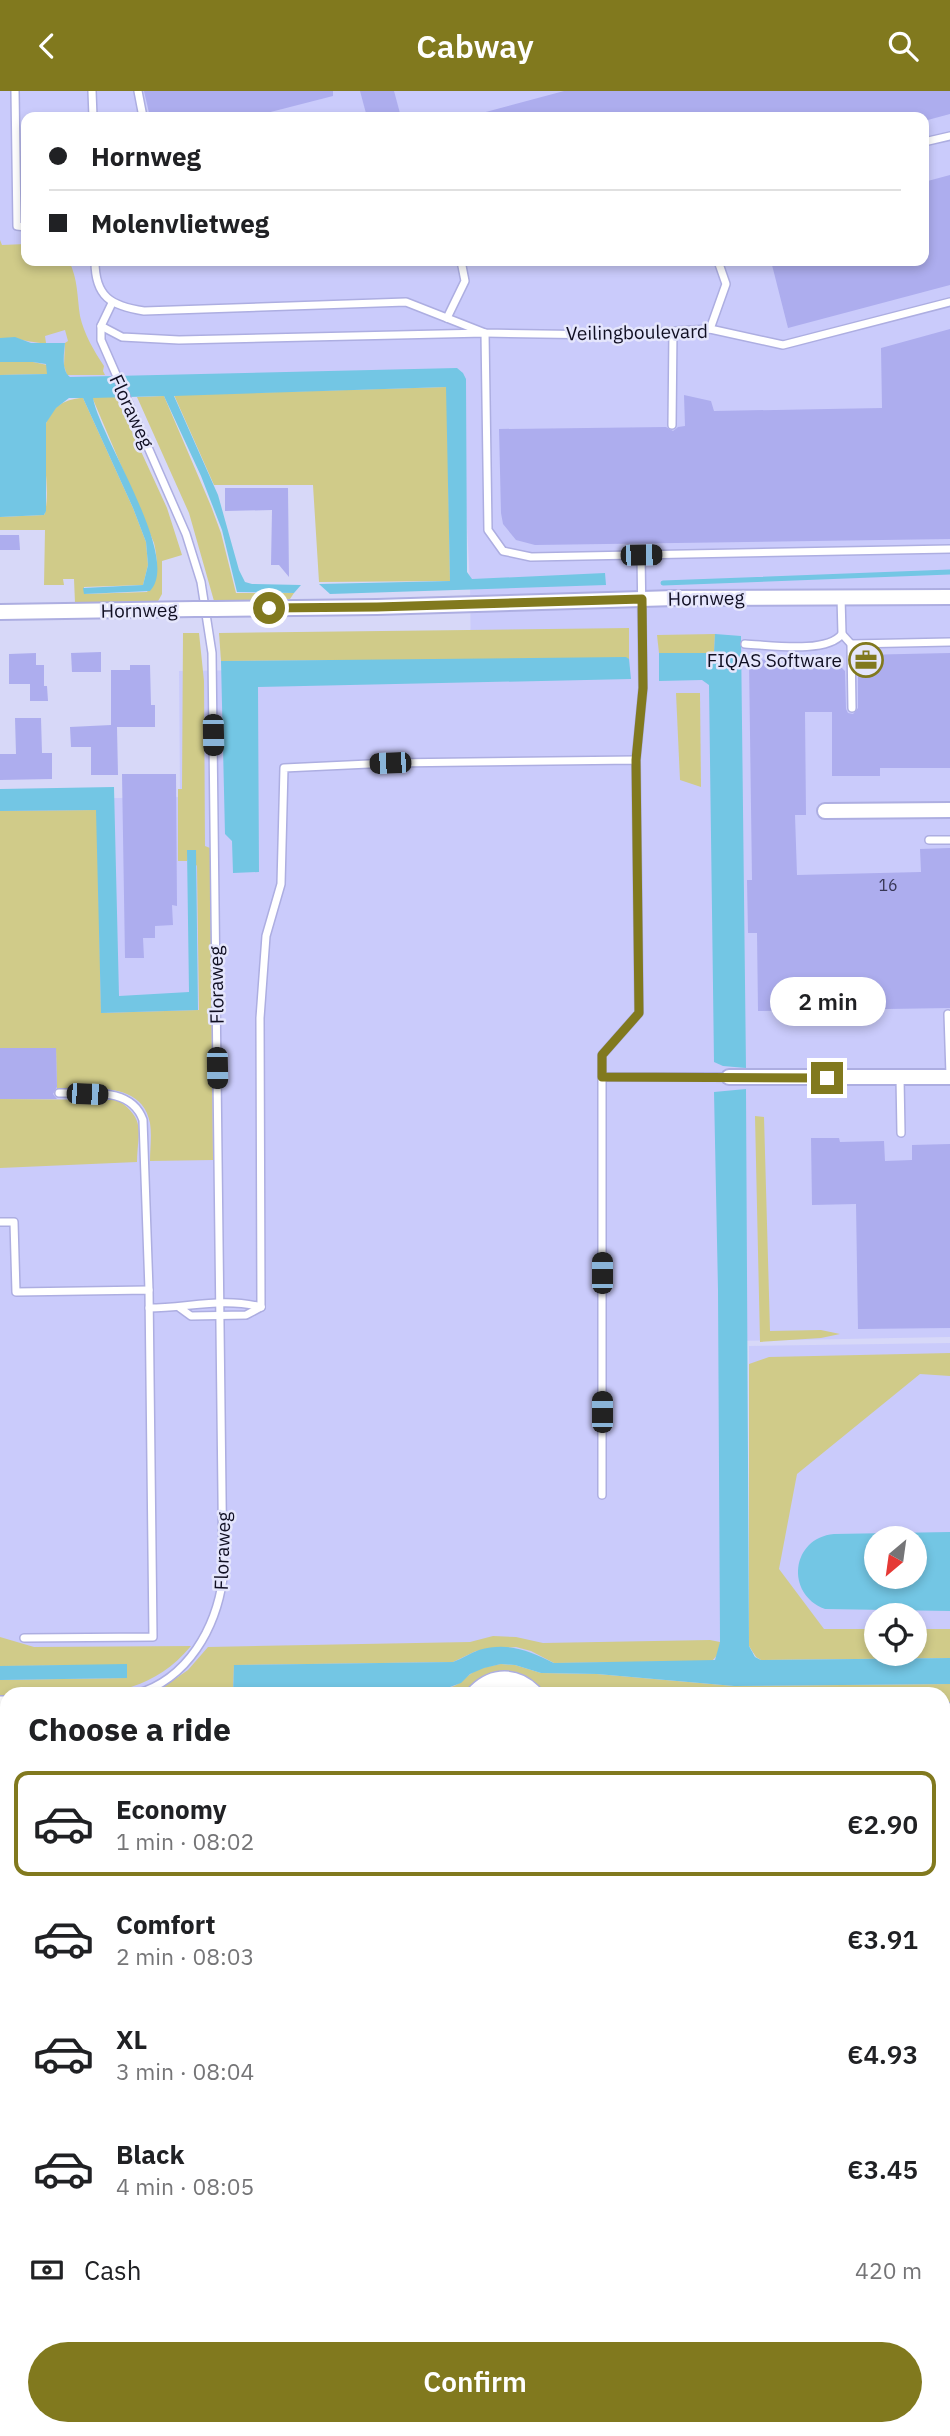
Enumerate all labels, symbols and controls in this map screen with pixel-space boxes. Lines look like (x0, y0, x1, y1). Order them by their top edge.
text: Cabway (416, 25, 534, 67)
icon: back (28, 27, 66, 65)
icon: search (884, 27, 922, 65)
text: Hornweg (91, 139, 201, 173)
text: Molenvlietweg (91, 206, 269, 240)
street label: Veilingboulevard (566, 319, 708, 345)
street label: Floraweg (105, 370, 159, 452)
car (620, 544, 663, 566)
street label: Hornweg (667, 585, 745, 611)
route start (253, 592, 285, 624)
street label: Hornweg (100, 597, 178, 623)
office icon: FIQAS Software (847, 641, 885, 679)
place label: FIQAS Software (707, 648, 842, 672)
car (203, 714, 224, 756)
car (369, 752, 412, 774)
house number: 16 (878, 875, 898, 895)
street label: Floraweg (203, 946, 229, 1024)
callout: 2 min (769, 977, 885, 1025)
text: 2 min (798, 986, 858, 1016)
car (207, 1047, 228, 1089)
route end (811, 1062, 843, 1094)
car (66, 1083, 109, 1105)
car (592, 1252, 613, 1294)
car (592, 1391, 613, 1433)
street label: Floraweg (209, 1511, 235, 1591)
north arrow (864, 1526, 928, 1589)
map controls (864, 1526, 927, 1666)
button: locate (864, 1603, 927, 1666)
text: Choose a ride (28, 1708, 231, 1750)
icon: car (32, 1792, 95, 1855)
text: Economy (116, 1792, 227, 1826)
text: €2.90 (847, 1807, 918, 1841)
text: 1 min · 08:02 (116, 1826, 254, 1856)
icon: car (32, 1907, 95, 1970)
text: Comfort (116, 1907, 215, 1941)
text: €3.91 (847, 1922, 918, 1956)
text: 2 min · 08:03 (116, 1941, 254, 1971)
icon: car (32, 2022, 95, 2085)
text: XL (116, 2022, 147, 2056)
text: €4.93 (847, 2037, 918, 2071)
text: 3 min · 08:04 (116, 2056, 254, 2086)
icon: car (32, 2137, 95, 2200)
text: Black (116, 2137, 184, 2171)
text: €3.45 (847, 2152, 918, 2186)
text: 4 min · 08:05 (116, 2171, 254, 2201)
icon: cash (28, 2251, 66, 2289)
text: Cash (84, 2253, 141, 2287)
text: 420 m (855, 2255, 922, 2285)
button: Confirm (28, 2342, 922, 2422)

